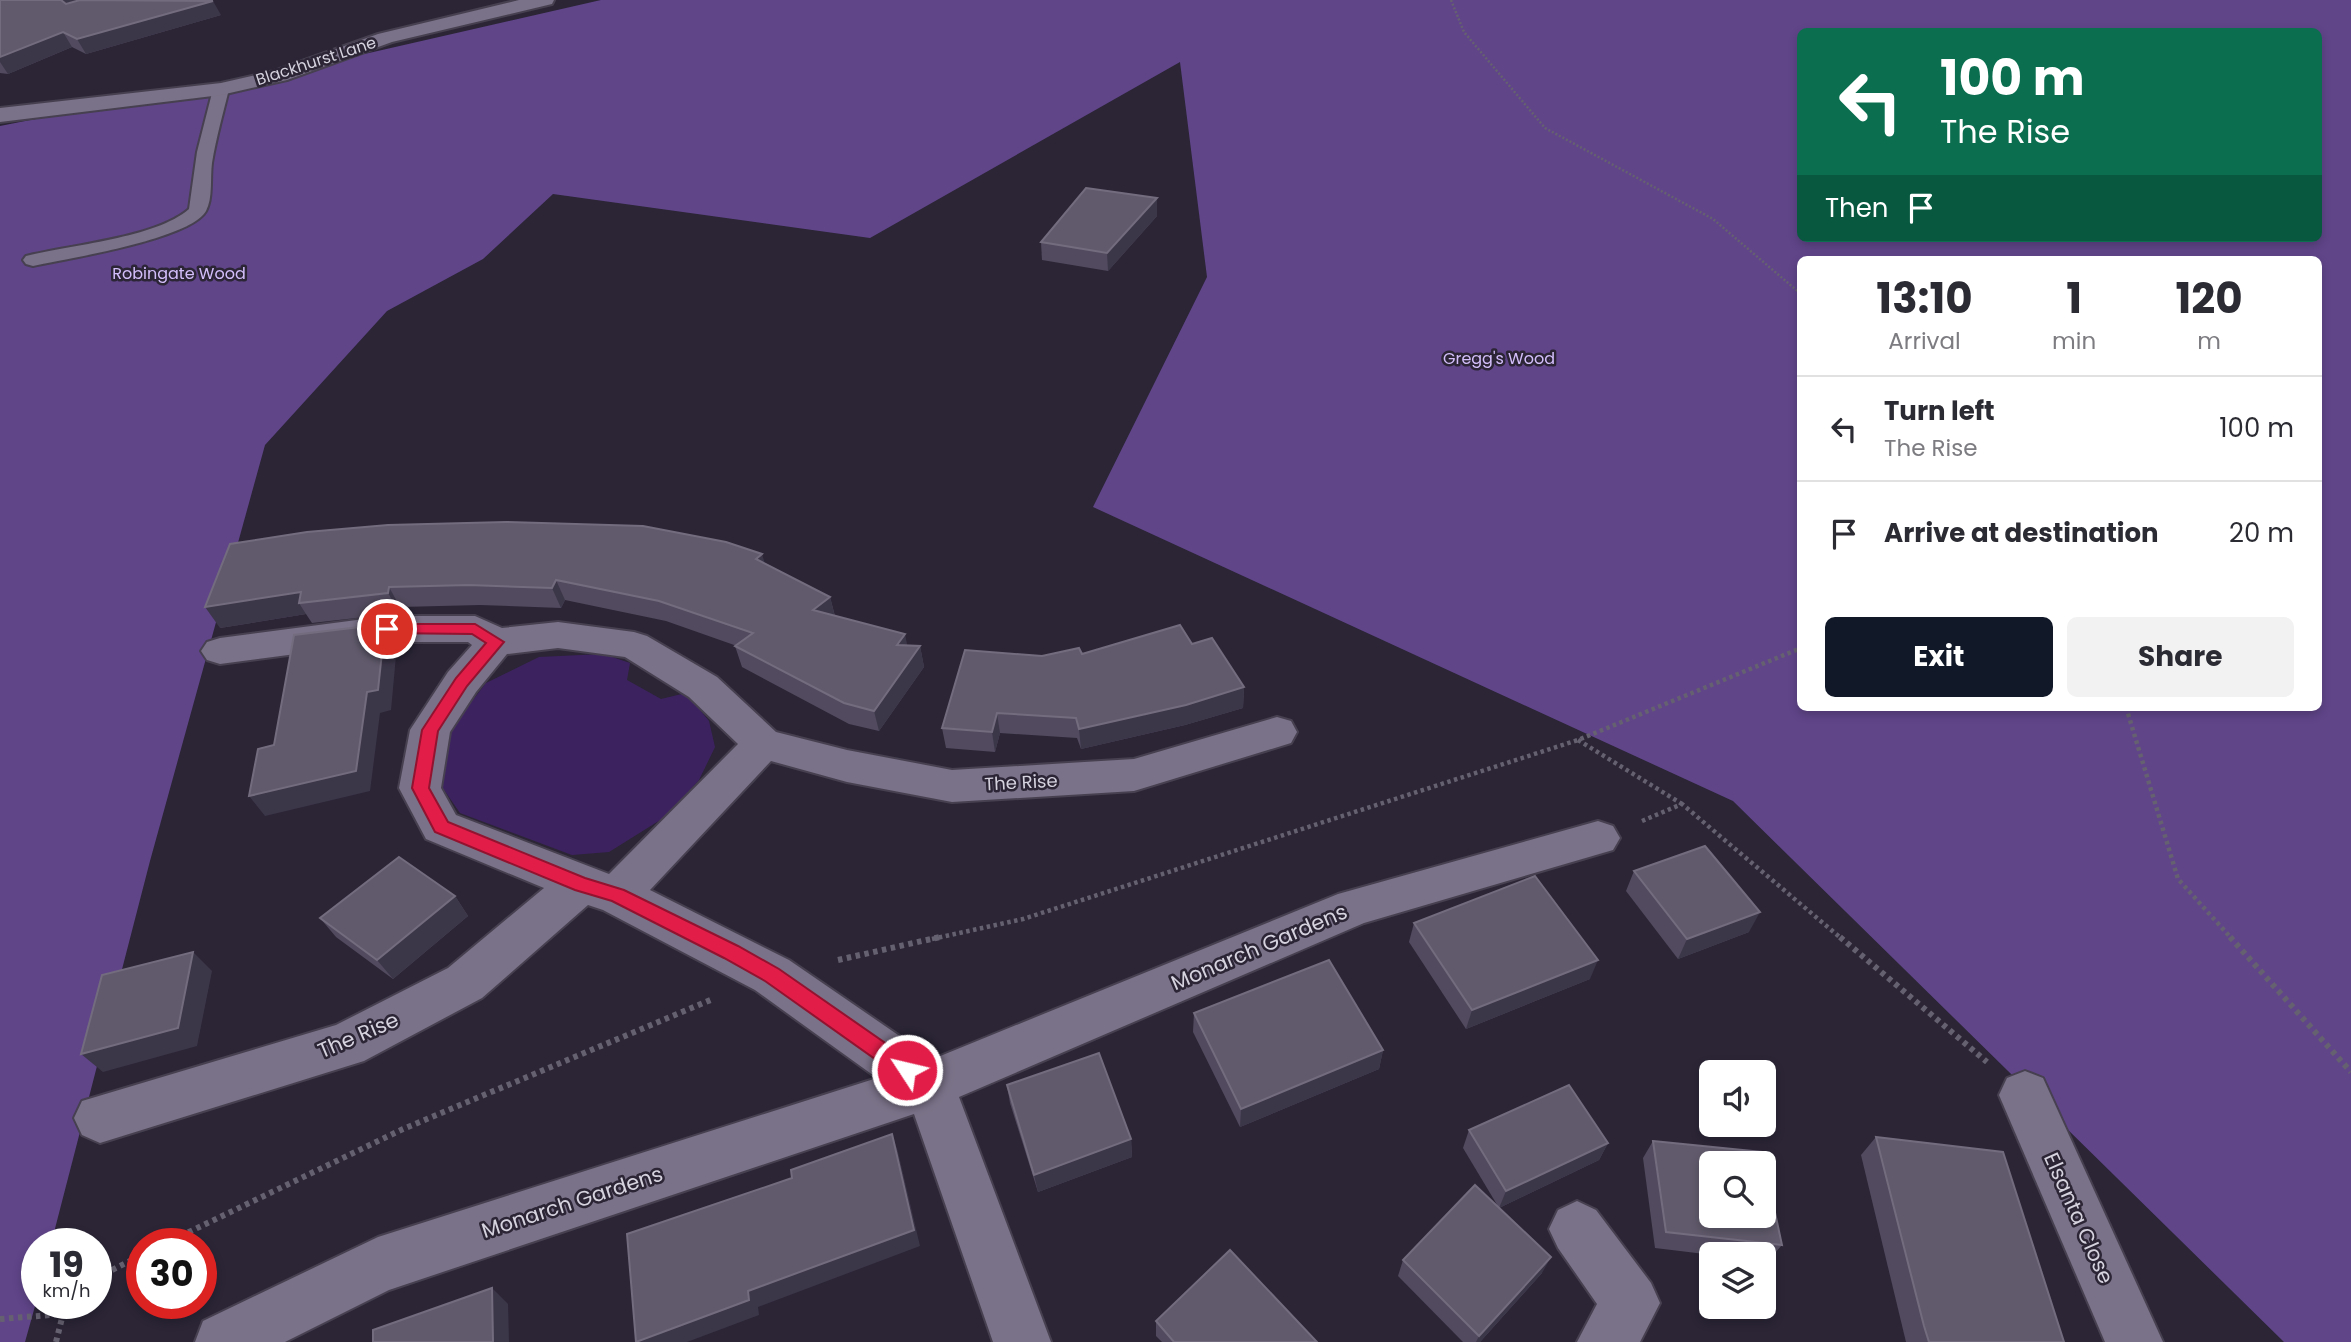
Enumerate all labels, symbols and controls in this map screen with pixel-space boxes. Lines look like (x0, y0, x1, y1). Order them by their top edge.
street label: Blackhurst Lane (253, 31, 379, 91)
text: 100 m (1940, 44, 2085, 112)
icon: left (1825, 56, 1916, 147)
text: The Rise (1940, 109, 2070, 154)
icon: arrive (1902, 189, 1940, 227)
text: Then (1825, 190, 1888, 226)
park label: Robingate Wood (112, 262, 246, 285)
text: 13:10 (1876, 269, 1973, 328)
text: 1 (2066, 269, 2082, 328)
text: 120 (2175, 269, 2243, 328)
text: Arrival (1888, 325, 1961, 357)
text: min (2052, 325, 2096, 357)
text: m (2197, 325, 2221, 357)
park label: Gregg's Wood (1443, 347, 1555, 370)
text: Turn left (1884, 393, 1995, 429)
icon: left (1825, 410, 1863, 448)
text: 100 m (2219, 410, 2294, 446)
text: The Rise (1884, 432, 1977, 464)
icon: arrive (1825, 515, 1863, 553)
text: Arrive at destination (1884, 515, 2159, 551)
text: 20 m (2229, 515, 2294, 551)
pin (357, 599, 417, 659)
icon: arrive (368, 610, 406, 648)
button: Exit (1825, 617, 2053, 697)
button: Share (2067, 617, 2294, 697)
street label: The Rise (984, 768, 1058, 796)
street label: Monarch Gardens (1166, 897, 1352, 997)
street label: The Rise (313, 1005, 403, 1065)
position arrow (870, 1033, 944, 1107)
map controls (1699, 1060, 1776, 1319)
button: sound (1699, 1060, 1776, 1137)
street label: Elsanta Close (2037, 1148, 2121, 1288)
button: search (1699, 1151, 1776, 1228)
street label: Monarch Gardens (478, 1159, 666, 1245)
speed limit sign: 30 (126, 1228, 217, 1319)
text: 19 (49, 1240, 84, 1289)
button: layers (1699, 1242, 1776, 1319)
text: km/h (43, 1278, 90, 1303)

